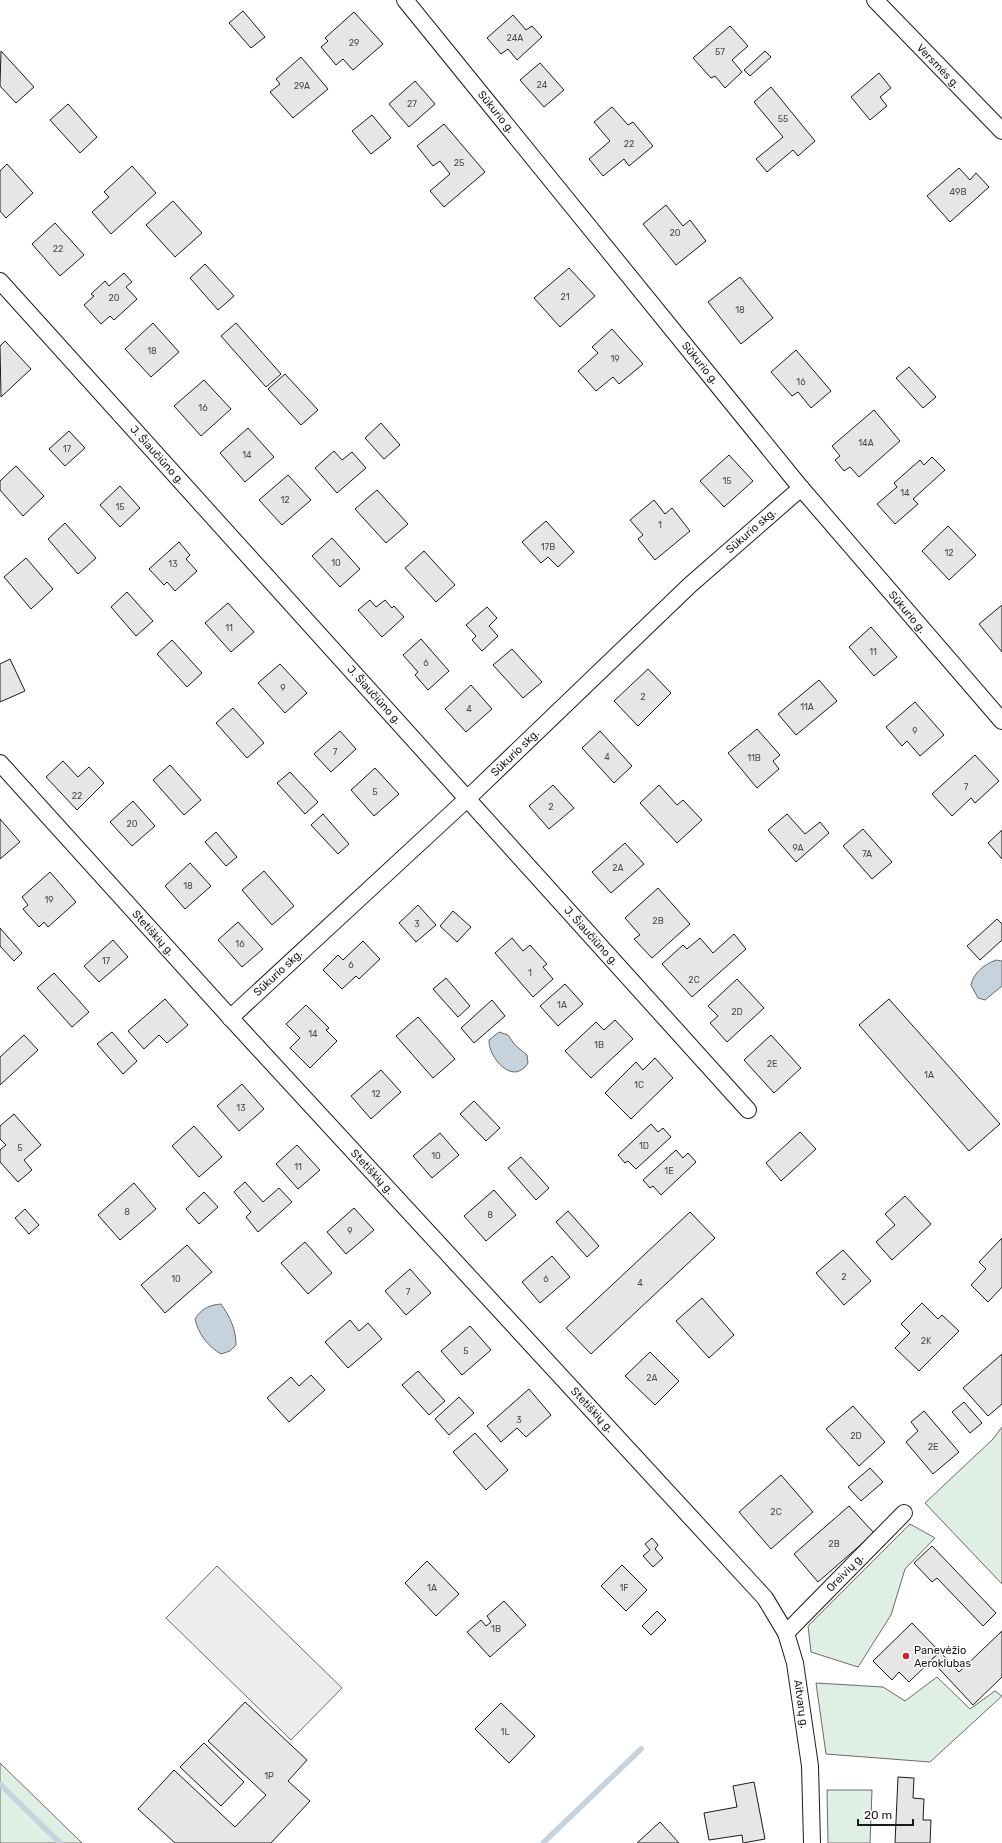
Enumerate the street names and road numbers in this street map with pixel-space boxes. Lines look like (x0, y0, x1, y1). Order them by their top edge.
street label: Versmės g. (914, 41, 962, 91)
street label: Sūkurio g. (475, 88, 517, 136)
street label: Sūkurio g. (679, 339, 721, 387)
street label: J. Šiaučiūno g. (127, 423, 187, 487)
street label: Sūkurio skg. (723, 506, 779, 556)
street label: Sūkurio g. (886, 588, 928, 636)
street label: J. Šiaučiūno g. (344, 663, 404, 727)
street label: Sūkurio skg. (488, 727, 542, 779)
street label: J. Šiaučiūno g. (561, 904, 621, 968)
street label: Stetiškių g. (129, 908, 177, 959)
street label: Sūkurio skg. (251, 947, 305, 999)
street label: Stetiškių g. (348, 1147, 396, 1197)
street label: Stetiškių g. (568, 1385, 616, 1435)
street label: Oreivių g. (824, 1551, 866, 1595)
street label: Aitvarų g. (791, 1679, 811, 1729)

